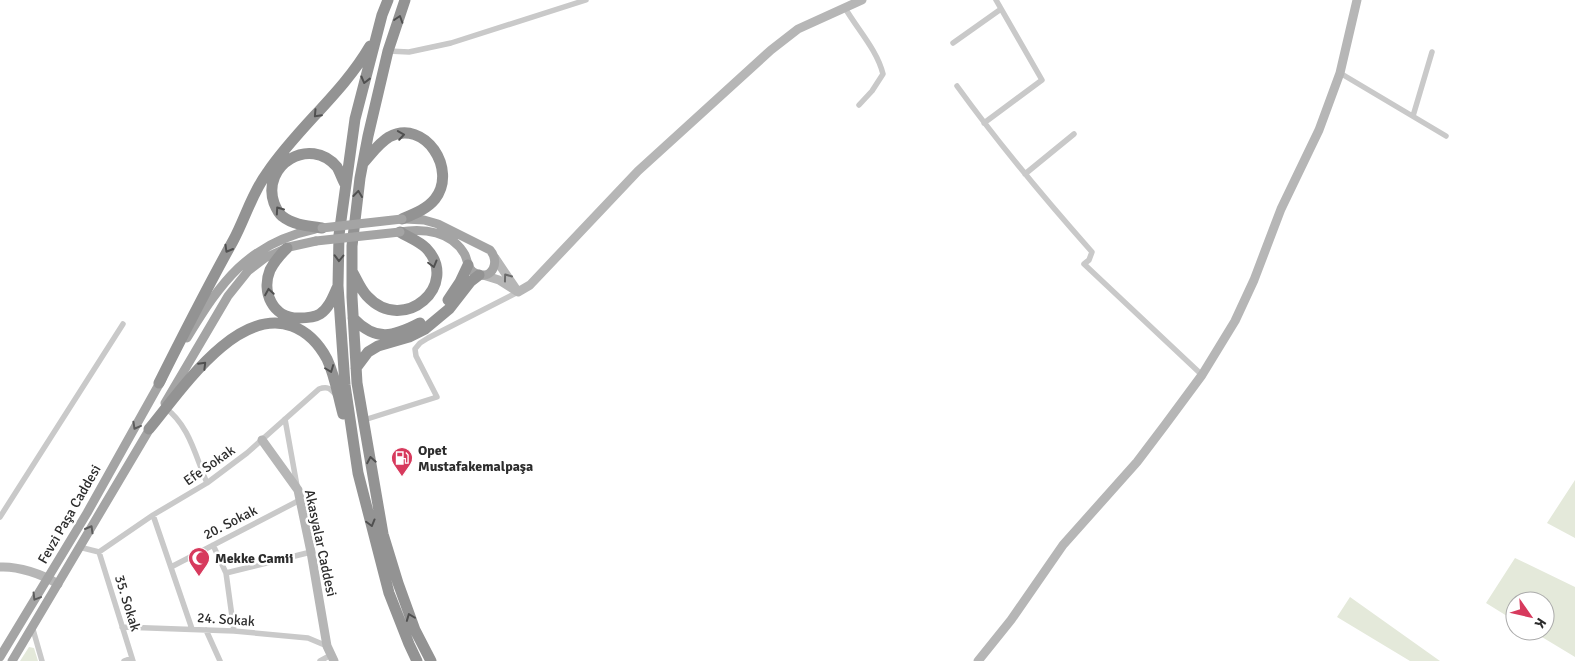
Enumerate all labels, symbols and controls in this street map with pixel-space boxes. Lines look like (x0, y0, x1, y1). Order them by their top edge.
one-way arrow (393, 15, 403, 23)
one-way arrow (360, 76, 371, 85)
one-way arrow (314, 109, 323, 118)
one-way arrow (397, 130, 405, 141)
one-way arrow (352, 190, 363, 198)
one-way arrow (276, 207, 285, 216)
one-way arrow (225, 243, 235, 252)
one-way arrow (334, 254, 344, 262)
one-way arrow (428, 259, 438, 267)
one-way arrow (504, 273, 513, 283)
one-way arrow (264, 287, 274, 296)
one-way arrow (198, 362, 207, 371)
one-way arrow (324, 364, 334, 373)
one-way arrow (132, 421, 142, 430)
street label: Efe Sokak (180, 442, 238, 489)
place label: Opet Mustafakemalpaşa (418, 442, 533, 475)
fuel station icon: Opet Mustafakemalpaşa (390, 446, 414, 477)
one-way arrow (367, 455, 377, 464)
street label: Fevzi Paşa Caddesi (34, 462, 105, 567)
street label: Akasyalar Caddesi (301, 488, 340, 598)
street label: 20. Sokak (200, 502, 260, 543)
one-way arrow (365, 518, 376, 527)
one-way arrow (84, 525, 94, 534)
mosque icon: Mekke Camii (187, 546, 211, 577)
place label: Mekke Camii (215, 550, 293, 567)
street label: 35. Sokak (111, 573, 144, 633)
one-way arrow (33, 591, 43, 600)
north arrow (1505, 591, 1555, 641)
street label: 24. Sokak (196, 609, 256, 630)
one-way arrow (406, 613, 416, 622)
text: K (1531, 615, 1550, 632)

